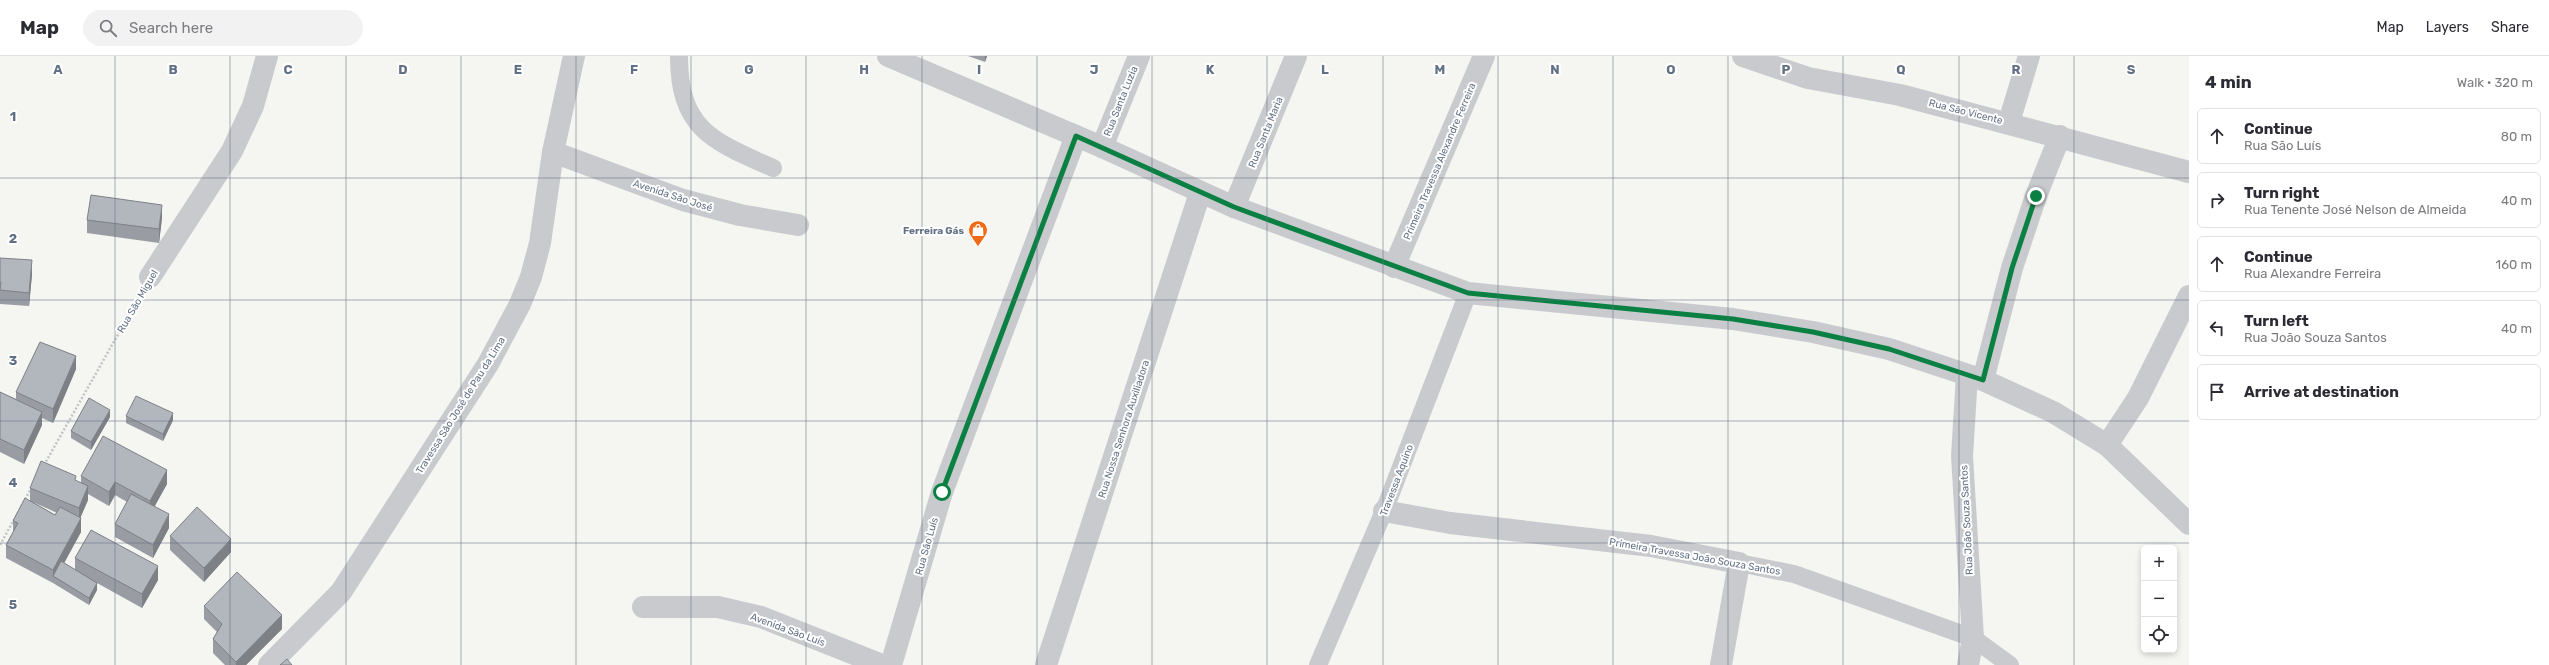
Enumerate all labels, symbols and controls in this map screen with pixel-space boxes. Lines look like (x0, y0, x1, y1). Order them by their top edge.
search box (83, 10, 363, 46)
text: Map (20, 16, 59, 39)
icon: search (97, 17, 119, 39)
text: Search here (129, 19, 213, 37)
text: Map (2377, 19, 2404, 36)
text: Layers (2426, 19, 2469, 36)
text: Share (2491, 19, 2529, 36)
text: A (53, 62, 63, 77)
text: B (168, 62, 178, 77)
text: C (283, 62, 293, 77)
text: D (398, 62, 408, 77)
text: E (514, 62, 522, 77)
text: F (630, 62, 638, 77)
text: G (744, 62, 754, 77)
text: H (859, 62, 869, 77)
text: I (977, 62, 981, 77)
text: J (1090, 62, 1098, 77)
text: K (1206, 62, 1215, 77)
text: L (1321, 62, 1329, 77)
text: M (1435, 62, 1445, 77)
text: N (1550, 62, 1560, 77)
text: O (1666, 62, 1676, 77)
text: P (1782, 62, 1791, 77)
text: Q (1896, 62, 1906, 77)
text: R (2012, 62, 2021, 77)
text: S (2127, 62, 2136, 77)
street label: Rua Santa Luzia (1101, 65, 1140, 138)
text: 4 min (2205, 72, 2252, 92)
text: Walk · 320 m (2457, 75, 2533, 90)
street label: Primeira Travessa Alexandre Ferreira (1401, 81, 1479, 242)
street label: Rua Santa Maria (1246, 95, 1286, 170)
street label: Rua São Vicente (1928, 97, 2004, 127)
text: 1 (10, 109, 16, 124)
text: Continue (2244, 120, 2313, 138)
icon: ahead (2206, 125, 2228, 147)
text: 80 m (2501, 129, 2532, 144)
text: Rua São Luís (2244, 138, 2321, 153)
street label: Avenida São José (632, 178, 714, 215)
text: Turn right (2244, 184, 2319, 202)
route end (2027, 187, 2045, 205)
icon: right (2206, 189, 2228, 211)
text: 40 m (2501, 193, 2532, 208)
text: Rua Tenente José Nelson de Almeida (2244, 202, 2466, 217)
shop icon: Ferreira Gás (967, 219, 989, 247)
place label: Ferreira Gás (903, 225, 964, 237)
text: 2 (9, 231, 17, 246)
text: Continue (2244, 248, 2313, 266)
icon: ahead (2206, 253, 2228, 275)
text: 160 m (2496, 257, 2532, 272)
text: Rua Alexandre Ferreira (2244, 266, 2381, 281)
street label: Rua São Miguel (115, 268, 161, 335)
text: Turn left (2244, 312, 2309, 330)
icon: left (2206, 317, 2228, 339)
text: 40 m (2501, 321, 2532, 336)
text: Rua João Souza Santos (2244, 330, 2387, 345)
street label: Travessa São José de Pau da Lima (414, 335, 508, 476)
text: 3 (9, 353, 18, 368)
street label: Rua Nossa Senhora Auxiliadora (1096, 359, 1152, 500)
icon: arrive (2206, 381, 2228, 403)
text: Arrive at destination (2244, 383, 2399, 401)
street label: Travessa Aquino (1378, 443, 1416, 518)
street label: Rua João Souza Santos (1958, 465, 1976, 575)
text: 4 (9, 475, 18, 490)
route start (933, 483, 951, 501)
street label: Rua São Luís (913, 516, 941, 577)
street label: Primeira Travessa João Souza Santos (1608, 536, 1781, 578)
map controls (2141, 545, 2177, 653)
button: + (2141, 545, 2177, 581)
button: − (2141, 581, 2177, 617)
text: 5 (9, 597, 17, 612)
street label: Avenida São Luís (749, 611, 827, 649)
button: locate (2141, 617, 2177, 653)

